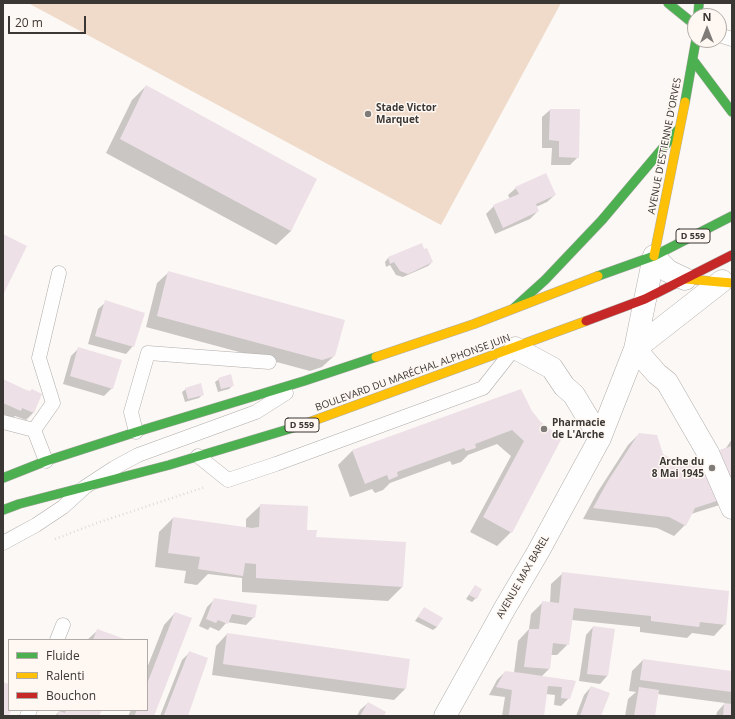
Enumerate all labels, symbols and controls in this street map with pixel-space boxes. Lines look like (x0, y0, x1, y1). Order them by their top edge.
scale bar (10, 8, 88, 34)
north arrow (687, 8, 727, 48)
text: N (703, 9, 711, 24)
text: 20 m (15, 14, 43, 31)
street label: AVENUE D'ESTIENNE D'ORVES (646, 77, 684, 215)
place label: Stade Victor Marquet (376, 102, 436, 126)
marker: Stade Victor Marquet (363, 109, 373, 119)
road number: D 559 (676, 229, 710, 243)
street label: BOULEVARD DU MARÉCHAL ALPHONSE JUIN (314, 332, 512, 414)
place label: Pharmacie de L'Arche (552, 417, 605, 440)
road number: D 559 (285, 418, 319, 432)
marker: Pharmacie de L'Arche (539, 424, 549, 434)
place label: Arche du 8 Mai 1945 (652, 456, 704, 480)
marker: Arche du 8 Mai 1945 (707, 463, 717, 473)
street label: AVENUE MAX BAREL (494, 533, 552, 621)
legend (8, 639, 148, 711)
text: Fluide (46, 647, 80, 664)
text: Ralenti (46, 667, 85, 684)
text: Bouchon (46, 687, 96, 704)

